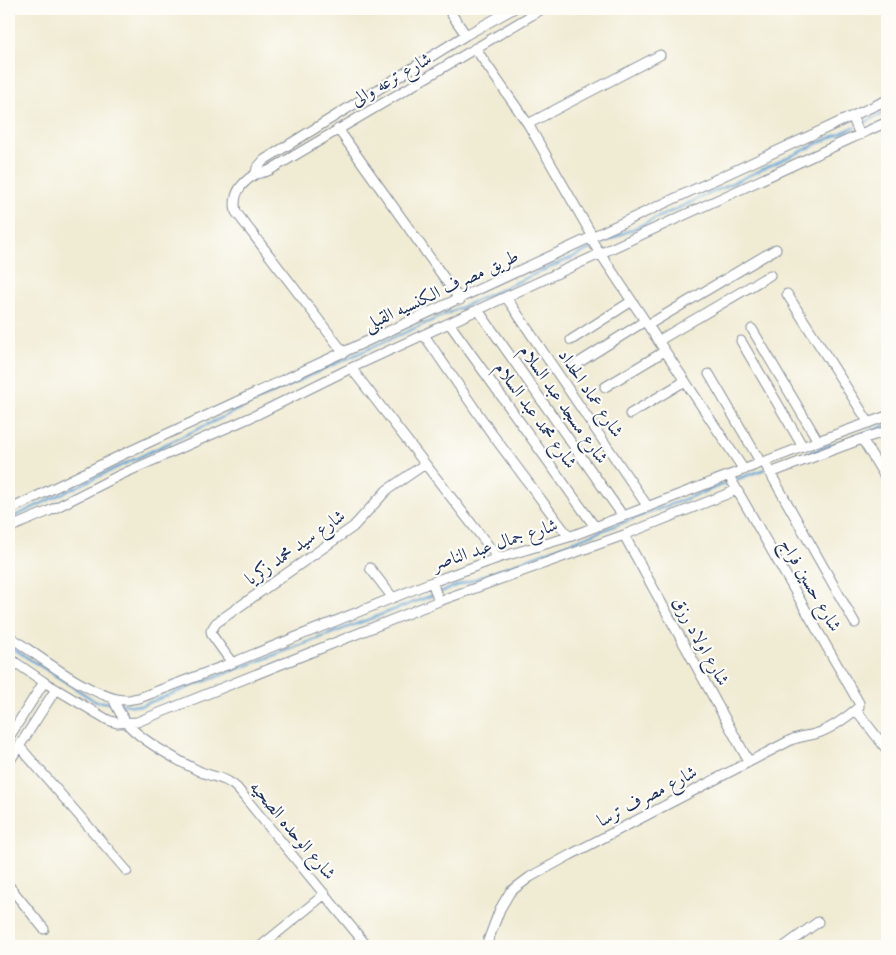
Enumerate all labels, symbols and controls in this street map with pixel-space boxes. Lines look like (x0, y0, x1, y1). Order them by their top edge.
street label: شارع ترعه والى (347, 47, 437, 114)
street label: طريق مصرف الكنسيه القبلى (360, 244, 523, 337)
street label: شارع مسجد عبد السلام (511, 340, 613, 471)
street label: شارع عماد الحداد (550, 345, 629, 443)
street label: شارع محمد عبد السلام (486, 357, 582, 476)
street label: شارع سيد محمد زكريا (241, 504, 352, 593)
street label: شارع جمال عبد الناصر (428, 513, 562, 579)
street label: شارع حسين فراج (771, 535, 846, 638)
street label: شارع اولاد رزق (664, 593, 734, 691)
street label: شارع مصرف ترسا (593, 760, 703, 835)
street label: شارع الوحده الصحيه (242, 776, 341, 887)

